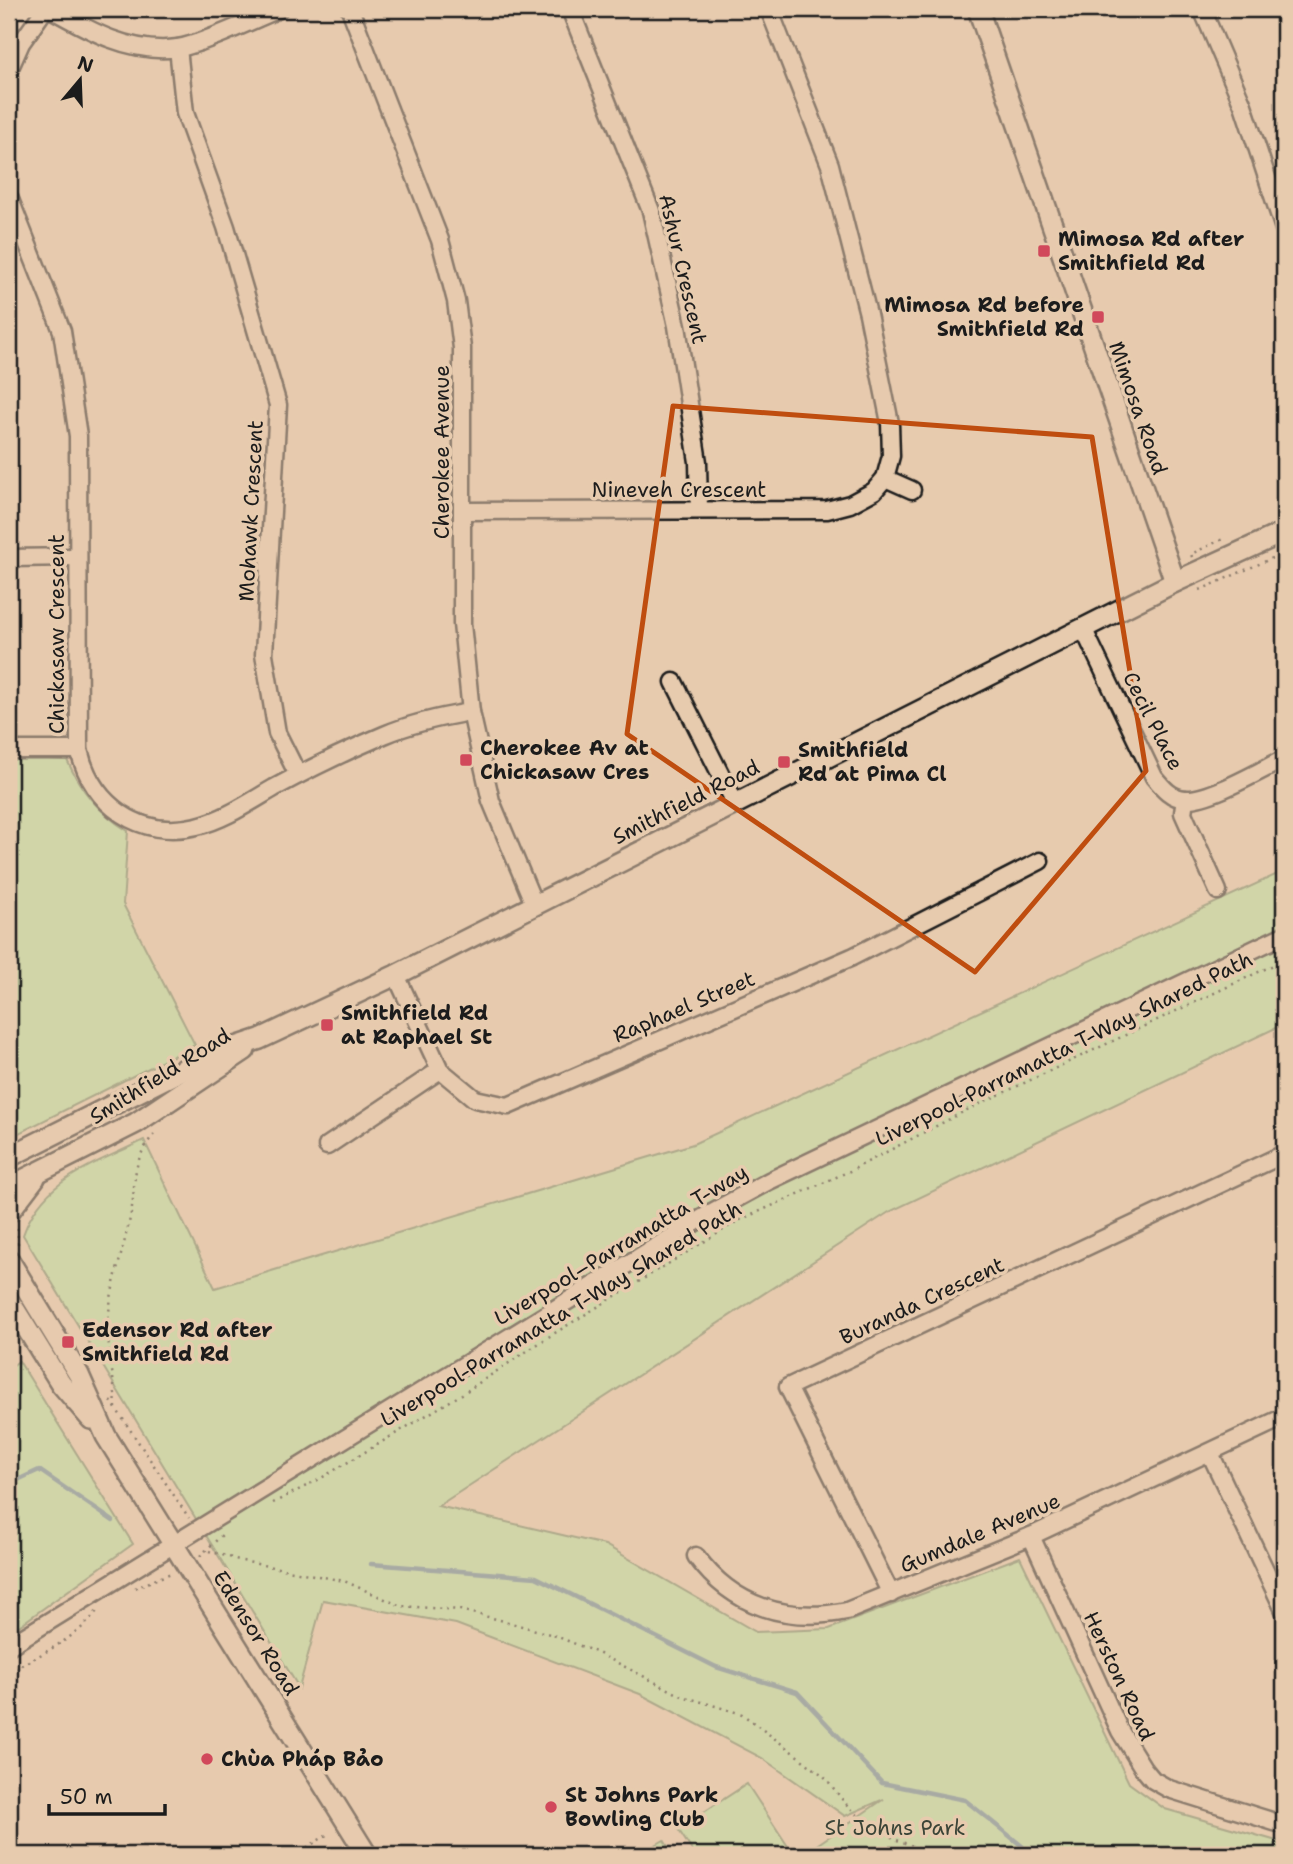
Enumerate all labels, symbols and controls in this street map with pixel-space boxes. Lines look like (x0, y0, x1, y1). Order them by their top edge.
north arrow (46, 46, 116, 116)
text: N (74, 50, 97, 79)
street label: Ashur Crescent (652, 191, 714, 347)
place label: Mimosa Rd after Smithfield Rd (1058, 225, 1244, 277)
marker: Mimosa Rd after Smithfield Rd (1036, 243, 1052, 259)
place label: Mimosa Rd before Smithfield Rd (884, 291, 1084, 343)
marker: Mimosa Rd before Smithfield Rd (1090, 309, 1106, 325)
street label: Mimosa Road (1102, 338, 1174, 478)
street label: Cherokee Avenue (428, 365, 456, 539)
street label: Mohawk Crescent (232, 420, 270, 602)
street label: Nineveh Crescent (591, 476, 767, 504)
street label: Chickasaw Crescent (43, 534, 71, 734)
street label: Cecil Place (1116, 667, 1190, 775)
place label: Cherokee Av at Chickasaw Cres (480, 734, 649, 786)
place label: Smithfield Rd at Pima Cl (798, 736, 947, 788)
marker: Cherokee Av at Chickasaw Cres (458, 752, 474, 768)
street label: Smithfield Road (608, 753, 764, 851)
marker: Smithfield Rd at Pima Cl (776, 754, 792, 770)
street label: Liverpool-Parramatta T-Way Shared Path (871, 945, 1257, 1153)
street label: Raphael Street (609, 964, 759, 1050)
place label: Smithfield Rd at Raphael St (341, 999, 492, 1051)
marker: Smithfield Rd at Raphael St (319, 1017, 335, 1033)
street label: Smithfield Road (84, 1021, 236, 1131)
street label: Liverpool–Parramatta T-way (489, 1158, 753, 1332)
street label: Liverpool-Parramatta T-Way Shared Path (375, 1195, 747, 1433)
street label: Buranda Crescent (835, 1251, 1009, 1351)
place label: Edensor Rd after Smithfield Rd (82, 1316, 273, 1368)
marker: Edensor Rd after Smithfield Rd (60, 1334, 76, 1350)
street label: Gumdale Avenue (896, 1487, 1064, 1579)
street label: Edensor Road (206, 1565, 306, 1701)
street label: Herston Road (1077, 1607, 1161, 1745)
place label: Chùa Pháp Bảo (221, 1745, 384, 1773)
marker: Chùa Pháp Bảo (199, 1751, 215, 1767)
scale bar (49, 1773, 164, 1817)
place label: St Johns Park Bowling Club (565, 1781, 718, 1833)
text: 50 m (60, 1783, 113, 1811)
marker: St Johns Park Bowling Club (543, 1799, 559, 1815)
park label: St Johns Park (824, 1814, 966, 1842)

